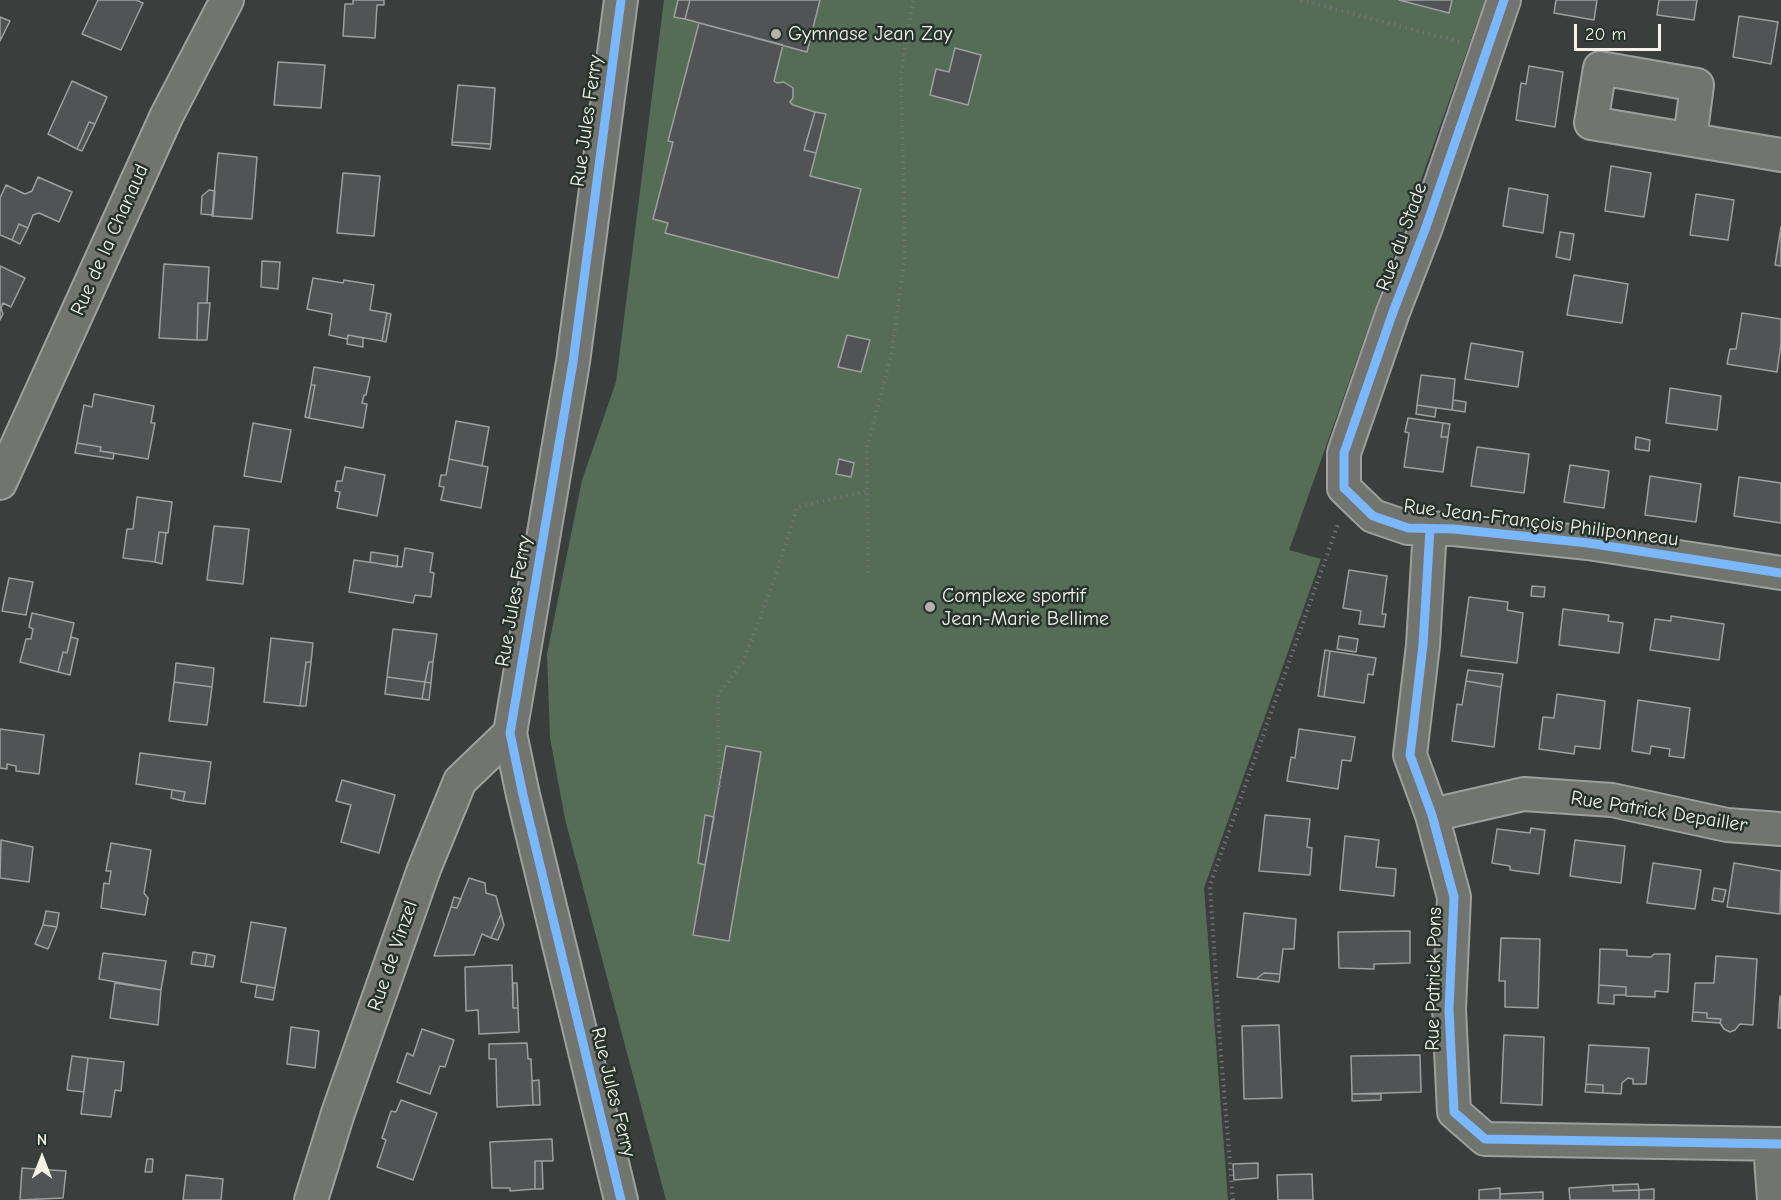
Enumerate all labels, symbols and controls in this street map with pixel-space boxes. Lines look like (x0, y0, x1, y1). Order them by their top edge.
scale bar (1577, 12, 1664, 50)
place label: Gymnase Jean Zay (788, 22, 952, 46)
text: 20 m (1585, 24, 1626, 45)
marker: Gymnase Jean Zay (769, 27, 783, 41)
street label: Rue Jules Ferry (566, 54, 608, 188)
street label: Rue de la Chanaud (66, 161, 154, 319)
street label: Rue du Stade (1371, 180, 1433, 294)
street label: Rue Jean-François Philiponneau (1402, 494, 1680, 552)
street label: Rue Jules Ferry (491, 534, 537, 668)
place label: Complexe sportif Jean-Marie Bellime (942, 584, 1109, 631)
marker: Complexe sportif Jean-Marie Bellime (923, 600, 937, 614)
street label: Rue Patrick Depailler (1569, 786, 1749, 838)
street label: Rue de Vinzel (363, 898, 423, 1014)
street label: Rue Patrick Pons (1421, 907, 1447, 1051)
street label: Rue Jules Ferry (585, 1025, 641, 1159)
north arrow (12, 1128, 72, 1188)
text: N (37, 1131, 47, 1149)

